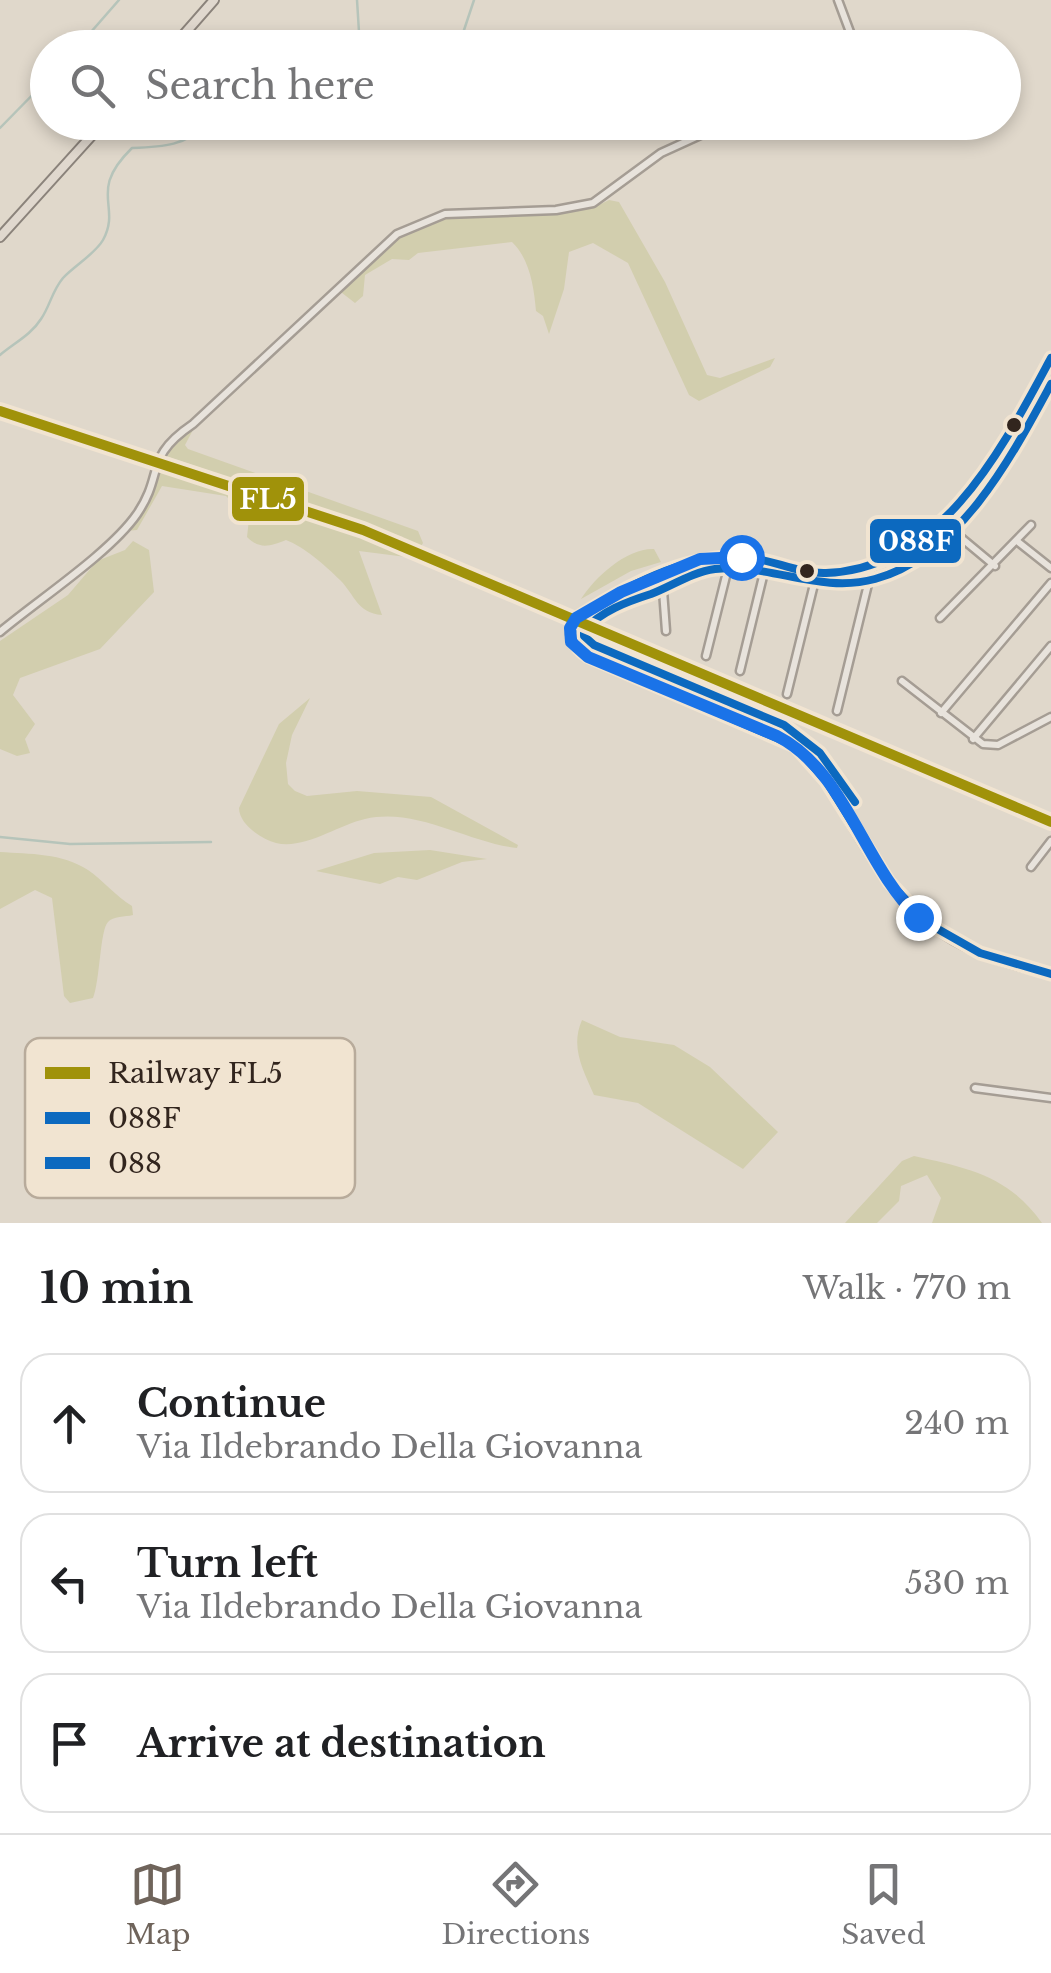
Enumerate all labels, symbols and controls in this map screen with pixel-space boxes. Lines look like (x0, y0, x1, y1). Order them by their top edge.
search box (30, 30, 1021, 140)
icon: search (65, 58, 120, 113)
text: Search here (145, 62, 375, 109)
unlabelled marker (1004, 415, 1024, 435)
line badge: FL5 (230, 475, 306, 523)
text: FL5 (239, 482, 297, 517)
line badge: 088F (868, 517, 963, 565)
text: 088F (878, 524, 954, 559)
route start (719, 535, 765, 581)
unlabelled marker (797, 561, 817, 581)
route end (896, 895, 942, 941)
legend (25, 1038, 355, 1198)
text: Railway FL5 (108, 1056, 283, 1091)
text: 088F (108, 1101, 181, 1136)
text: 088 (108, 1146, 162, 1181)
text: 10 min (40, 1262, 193, 1314)
text: Walk · 770 m (803, 1268, 1011, 1308)
text: Continue (137, 1380, 326, 1427)
icon: ahead (42, 1396, 97, 1451)
text: 240 m (904, 1403, 1009, 1443)
text: Via Ildebrando Della Giovanna (137, 1427, 642, 1467)
text: Turn left (137, 1540, 318, 1587)
icon: left (42, 1556, 97, 1611)
text: 530 m (905, 1563, 1009, 1603)
text: Via Ildebrando Della Giovanna (137, 1587, 642, 1627)
icon: arrive (42, 1716, 97, 1771)
text: Arrive at destination (137, 1720, 546, 1767)
tab: Map (125, 1857, 190, 1952)
tab: Directions (441, 1857, 590, 1952)
tab: Saved (841, 1857, 926, 1952)

